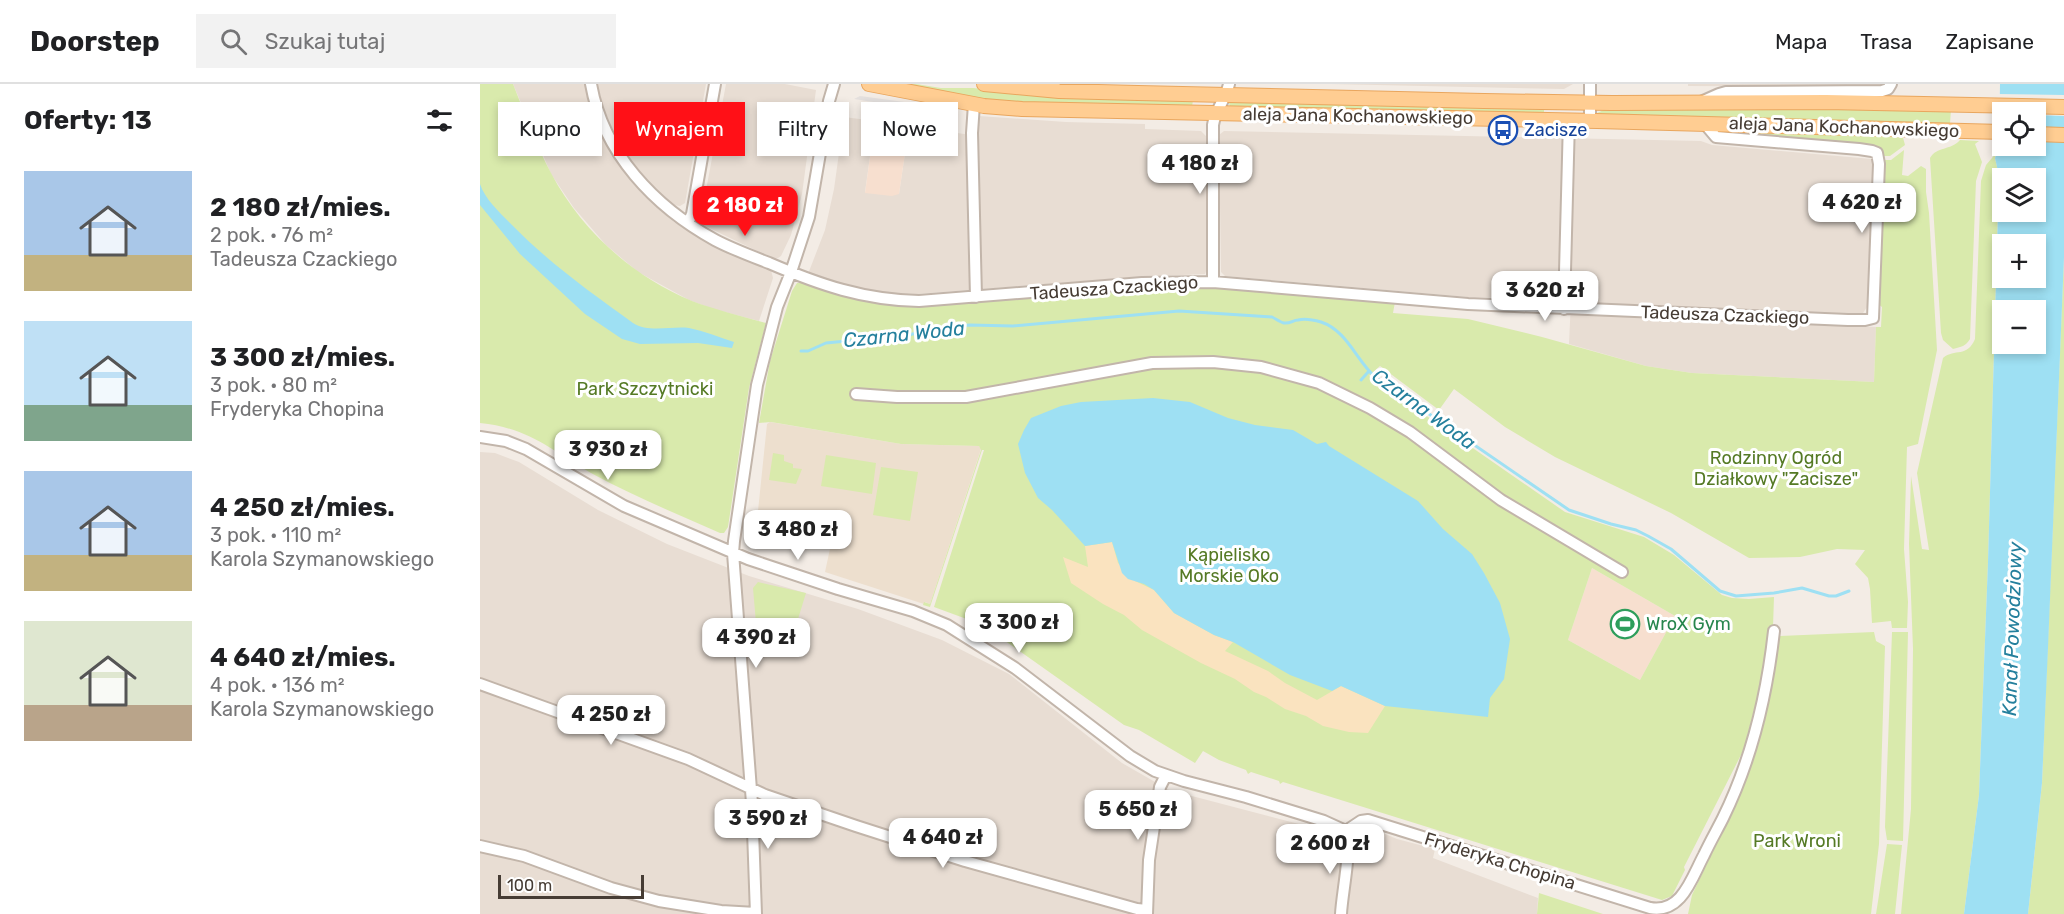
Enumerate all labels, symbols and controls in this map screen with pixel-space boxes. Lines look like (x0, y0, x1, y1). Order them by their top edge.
search box (196, 14, 616, 68)
text: Doorstep (30, 25, 160, 58)
icon: search (217, 25, 250, 58)
text: Szukaj tutaj (265, 28, 385, 55)
text: Mapa (1775, 29, 1827, 54)
text: Trasa (1860, 29, 1912, 54)
text: Zapisane (1945, 29, 2034, 54)
chip: Kupno (498, 102, 602, 156)
chip: Wynajem (614, 102, 745, 156)
chip: Filtry (757, 102, 849, 156)
chip: Nowe (861, 102, 958, 156)
map controls (1992, 102, 2046, 354)
button: locate (1992, 102, 2046, 156)
street label: aleja Jana Kochanowskiego (1243, 103, 1473, 129)
icon: filters (423, 104, 456, 137)
text: Oferty: 13 (24, 105, 152, 136)
street label: aleja Jana Kochanowskiego (1728, 112, 1960, 142)
bus stop icon: Zacisze (1487, 114, 1519, 146)
place label: Zacisze (1524, 119, 1587, 141)
pin: 4 180 zł (1138, 144, 1262, 195)
text: 4 180 zł (1161, 151, 1239, 175)
button: layers (1992, 168, 2046, 222)
pin: 4 620 zł (1800, 183, 1924, 234)
pin: 2 180 zł (683, 186, 807, 237)
text: 4 620 zł (1822, 190, 1902, 214)
text: 2 180 zł/mies. (210, 192, 391, 223)
text: 2 180 zł (707, 193, 783, 217)
icon: home (72, 195, 144, 267)
text: 2 pok. · 76 m² (210, 223, 333, 247)
button: + (1992, 234, 2046, 288)
text: Tadeusza Czackiego (210, 247, 398, 271)
street label: Tadeusza Czackiego (1029, 271, 1199, 305)
pin: 3 620 zł (1483, 271, 1607, 322)
text: 3 620 zł (1505, 278, 1585, 302)
button: − (1992, 300, 2046, 354)
street label: Tadeusza Czackiego (1640, 301, 1810, 329)
water label: Czarna Woda (842, 316, 966, 352)
text: 3 300 zł/mies. (210, 342, 395, 373)
icon: home (72, 345, 144, 417)
water label: Czarna Woda (1368, 363, 1481, 455)
text: 3 pok. · 80 m² (210, 373, 337, 397)
park label: Park Szczytnicki (577, 378, 713, 400)
text: Fryderyka Chopina (210, 397, 384, 421)
pin: 3 930 zł (546, 430, 670, 481)
text: 3 930 zł (568, 437, 648, 461)
park label: Rodzinny Ogród Działkowy "Zacisze" (1694, 447, 1858, 490)
text: 4 250 zł/mies. (210, 492, 395, 523)
icon: home (72, 495, 144, 567)
pin: 3 480 zł (736, 510, 860, 561)
text: 3 480 zł (758, 517, 838, 541)
text: 3 pok. · 110 m² (210, 523, 341, 547)
water label: Kanał Powodziowy (1997, 541, 2027, 717)
park label: Kąpielisko Morskie Oko (1179, 544, 1279, 587)
text: Karola Szymanowskiego (210, 547, 434, 571)
pin: 3 300 zł (957, 603, 1081, 654)
sports icon: WroX Gym (1609, 608, 1641, 640)
text: 3 300 zł (979, 610, 1059, 634)
place label: WroX Gym (1646, 613, 1731, 635)
pin: 4 390 zł (694, 618, 818, 669)
text: 4 390 zł (716, 625, 796, 649)
text: 4 640 zł/mies. (210, 642, 396, 673)
icon: home (72, 645, 144, 717)
text: 4 pok. · 136 m² (210, 673, 345, 697)
pin: 4 250 zł (549, 695, 673, 746)
text: Karola Szymanowskiego (210, 697, 434, 721)
text: 4 250 zł (571, 702, 651, 726)
pin: 5 650 zł (1076, 790, 1200, 841)
text: 5 650 zł (1099, 797, 1177, 821)
pin: 3 590 zł (706, 799, 830, 850)
text: 3 590 zł (729, 806, 807, 830)
pin: 4 640 zł (881, 818, 1005, 869)
pin: 2 600 zł (1268, 824, 1392, 875)
text: 4 640 zł (903, 825, 983, 849)
street label: Fryderyka Chopina (1422, 828, 1578, 894)
park label: Park Wroni (1753, 830, 1841, 852)
text: 2 600 zł (1290, 831, 1370, 855)
scale bar (498, 872, 644, 900)
text: 100 m (507, 876, 552, 895)

